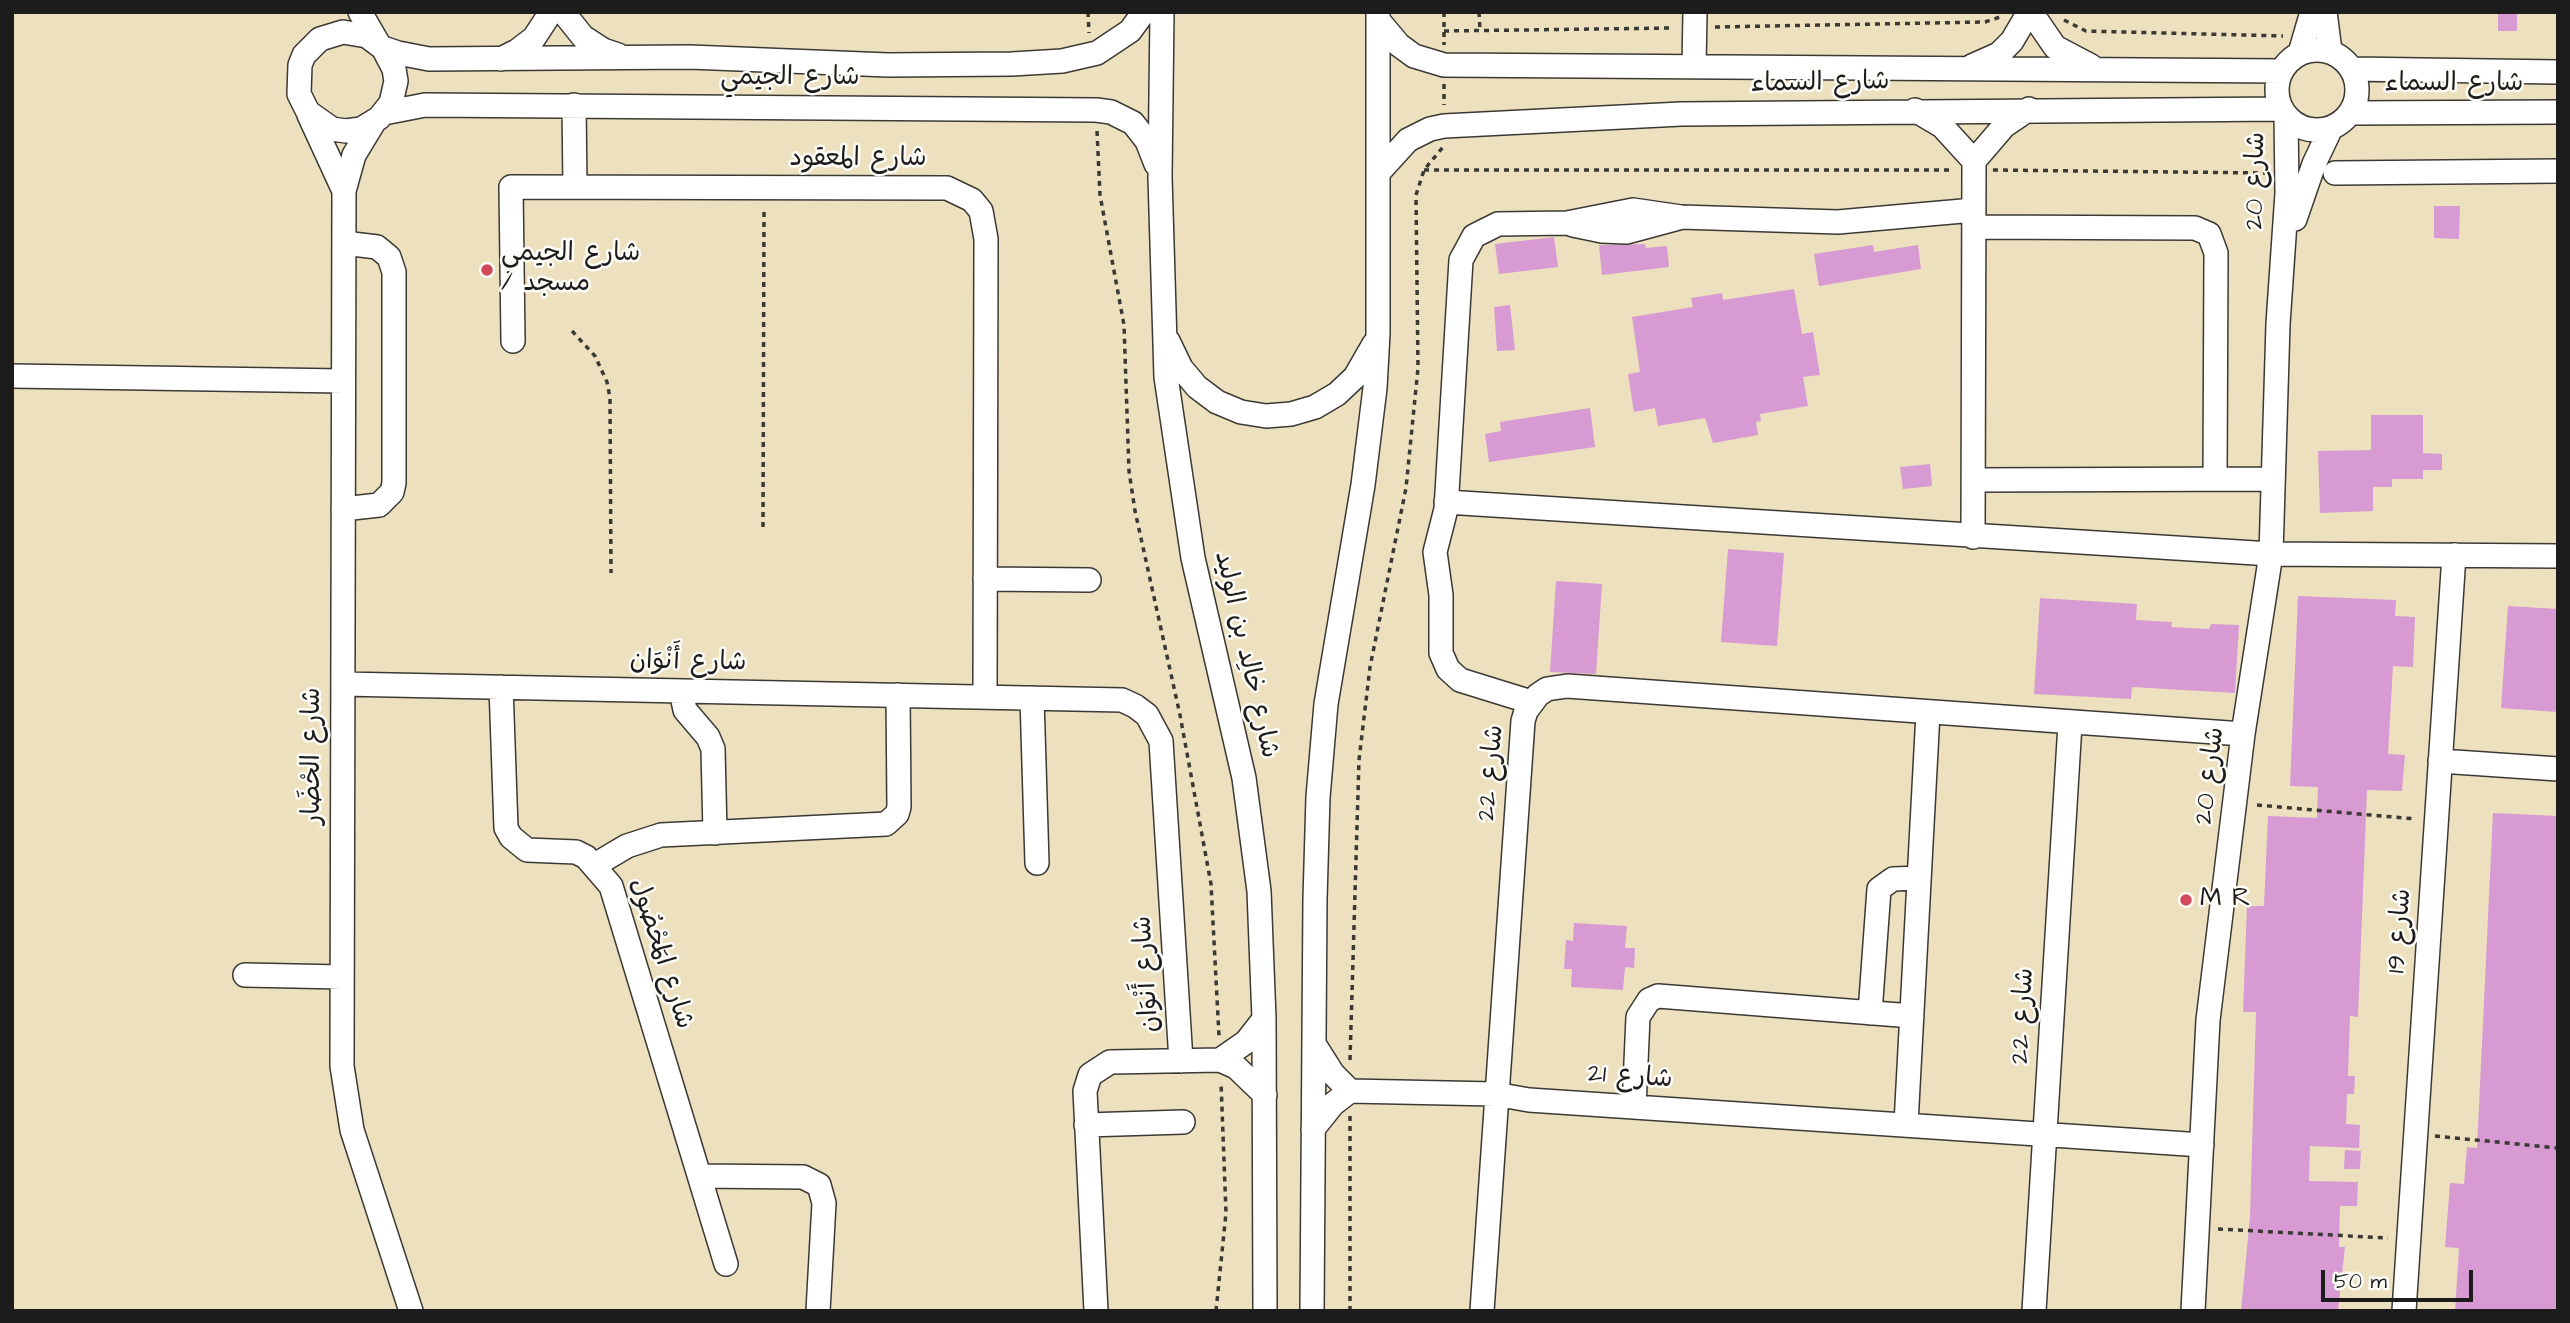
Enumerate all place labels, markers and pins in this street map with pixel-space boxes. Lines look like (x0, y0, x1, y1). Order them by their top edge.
place label: شارع الجيمي / مسجد (501, 239, 640, 300)
marker: شارع الجيمي / مسجد (479, 262, 495, 278)
place label: M R (2200, 884, 2250, 916)
marker: M R (2178, 892, 2194, 908)

